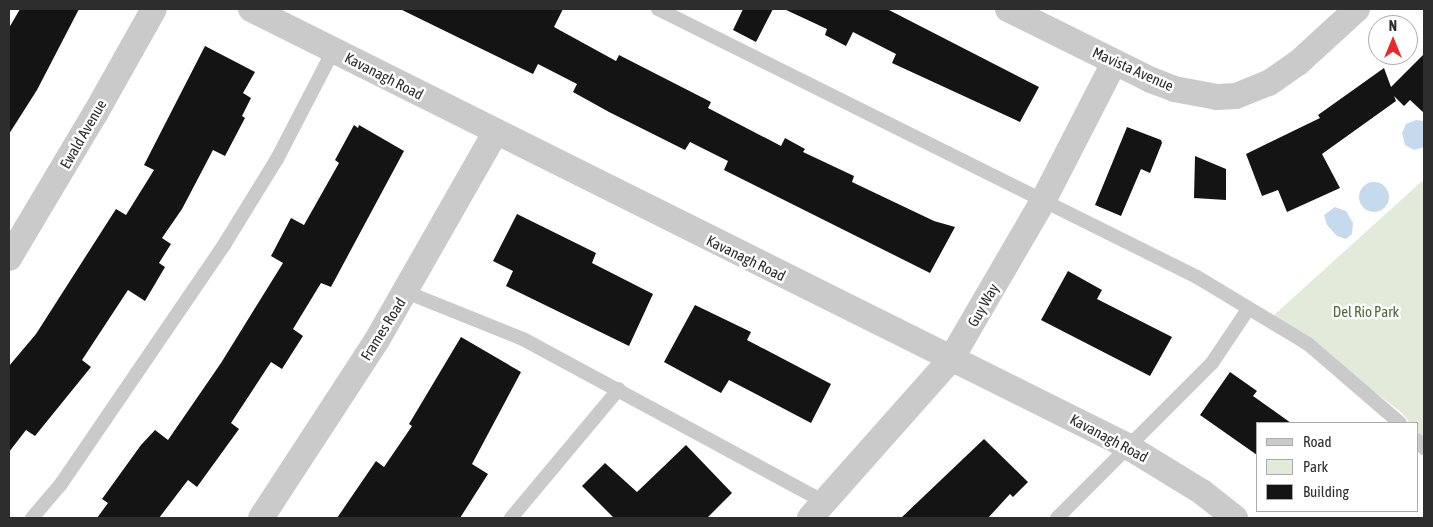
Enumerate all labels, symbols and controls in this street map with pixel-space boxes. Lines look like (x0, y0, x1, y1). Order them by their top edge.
north arrow (1368, 15, 1418, 65)
text: N (1389, 18, 1397, 34)
street label: Mavista Avenue (1090, 43, 1176, 95)
street label: Kavanagh Road (342, 49, 426, 103)
street label: Ewald Avenue (56, 96, 110, 172)
street label: Kavanagh Road (704, 231, 788, 285)
street label: Guy Way (963, 280, 1003, 330)
street label: Frames Road (357, 294, 409, 364)
park label: Del Rio Park (1333, 303, 1399, 321)
street label: Kavanagh Road (1067, 410, 1151, 466)
legend (1256, 422, 1418, 512)
text: Road (1303, 433, 1332, 450)
text: Park (1303, 458, 1328, 475)
text: Building (1303, 483, 1349, 500)

